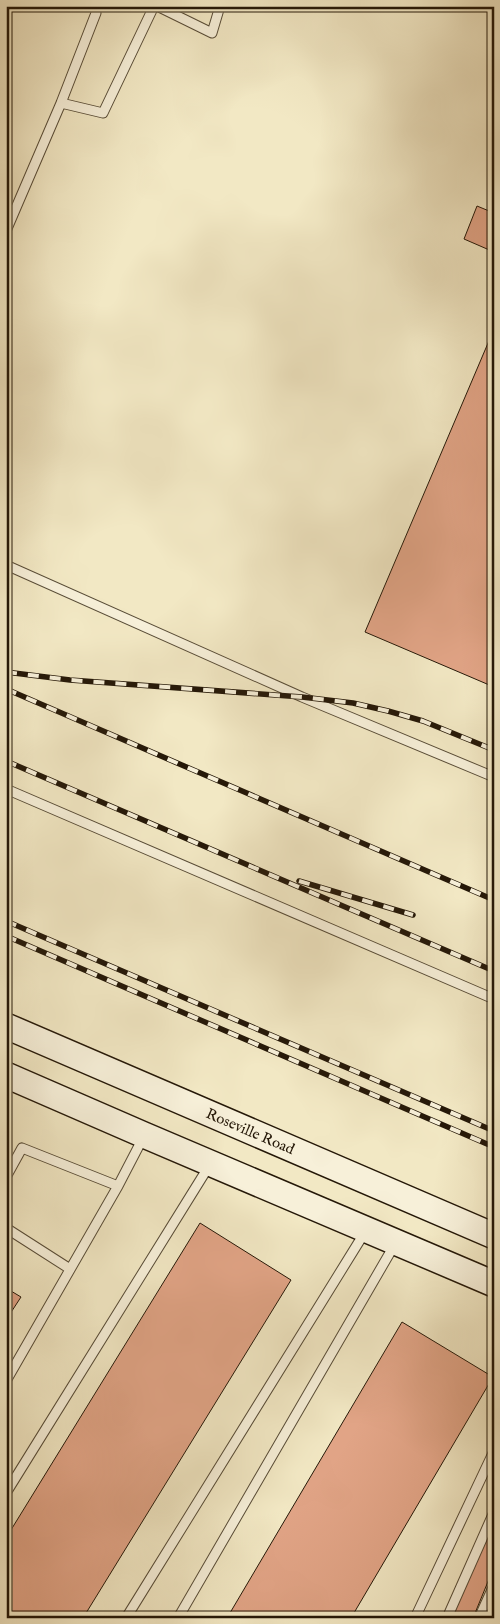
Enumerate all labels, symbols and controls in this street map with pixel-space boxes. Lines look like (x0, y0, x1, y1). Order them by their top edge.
street label: Roseville Road (203, 1104, 298, 1159)

